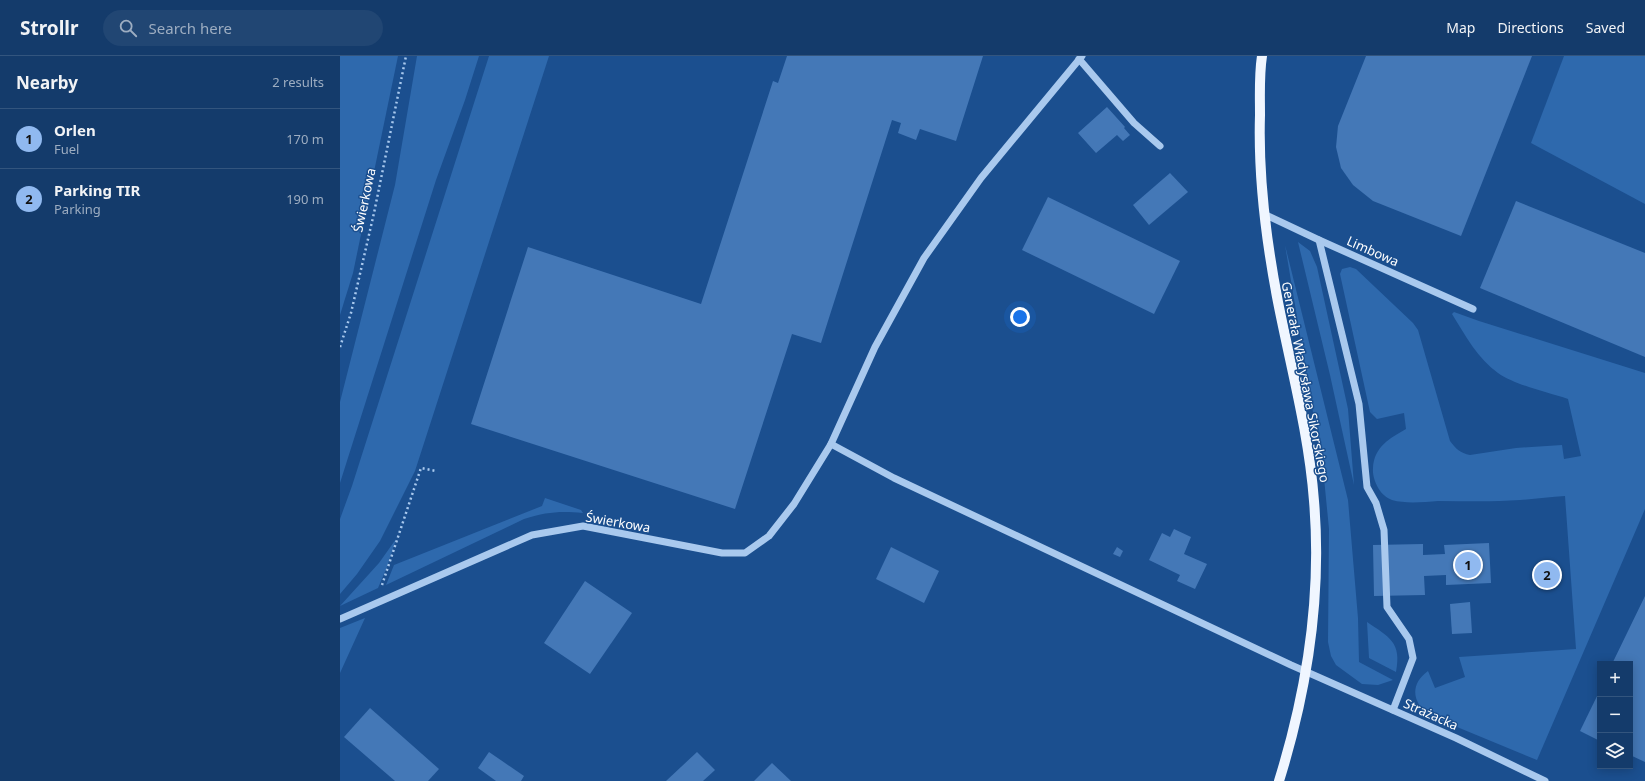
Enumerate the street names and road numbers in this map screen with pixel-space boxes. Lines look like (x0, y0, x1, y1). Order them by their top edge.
street label: Świerkowa (348, 166, 380, 234)
street label: Limbowa (1344, 232, 1402, 270)
street label: Generała Władysława Sikorskiego (1278, 280, 1334, 484)
street label: Świerkowa (584, 507, 652, 537)
street label: Strażacka (1401, 694, 1461, 734)

